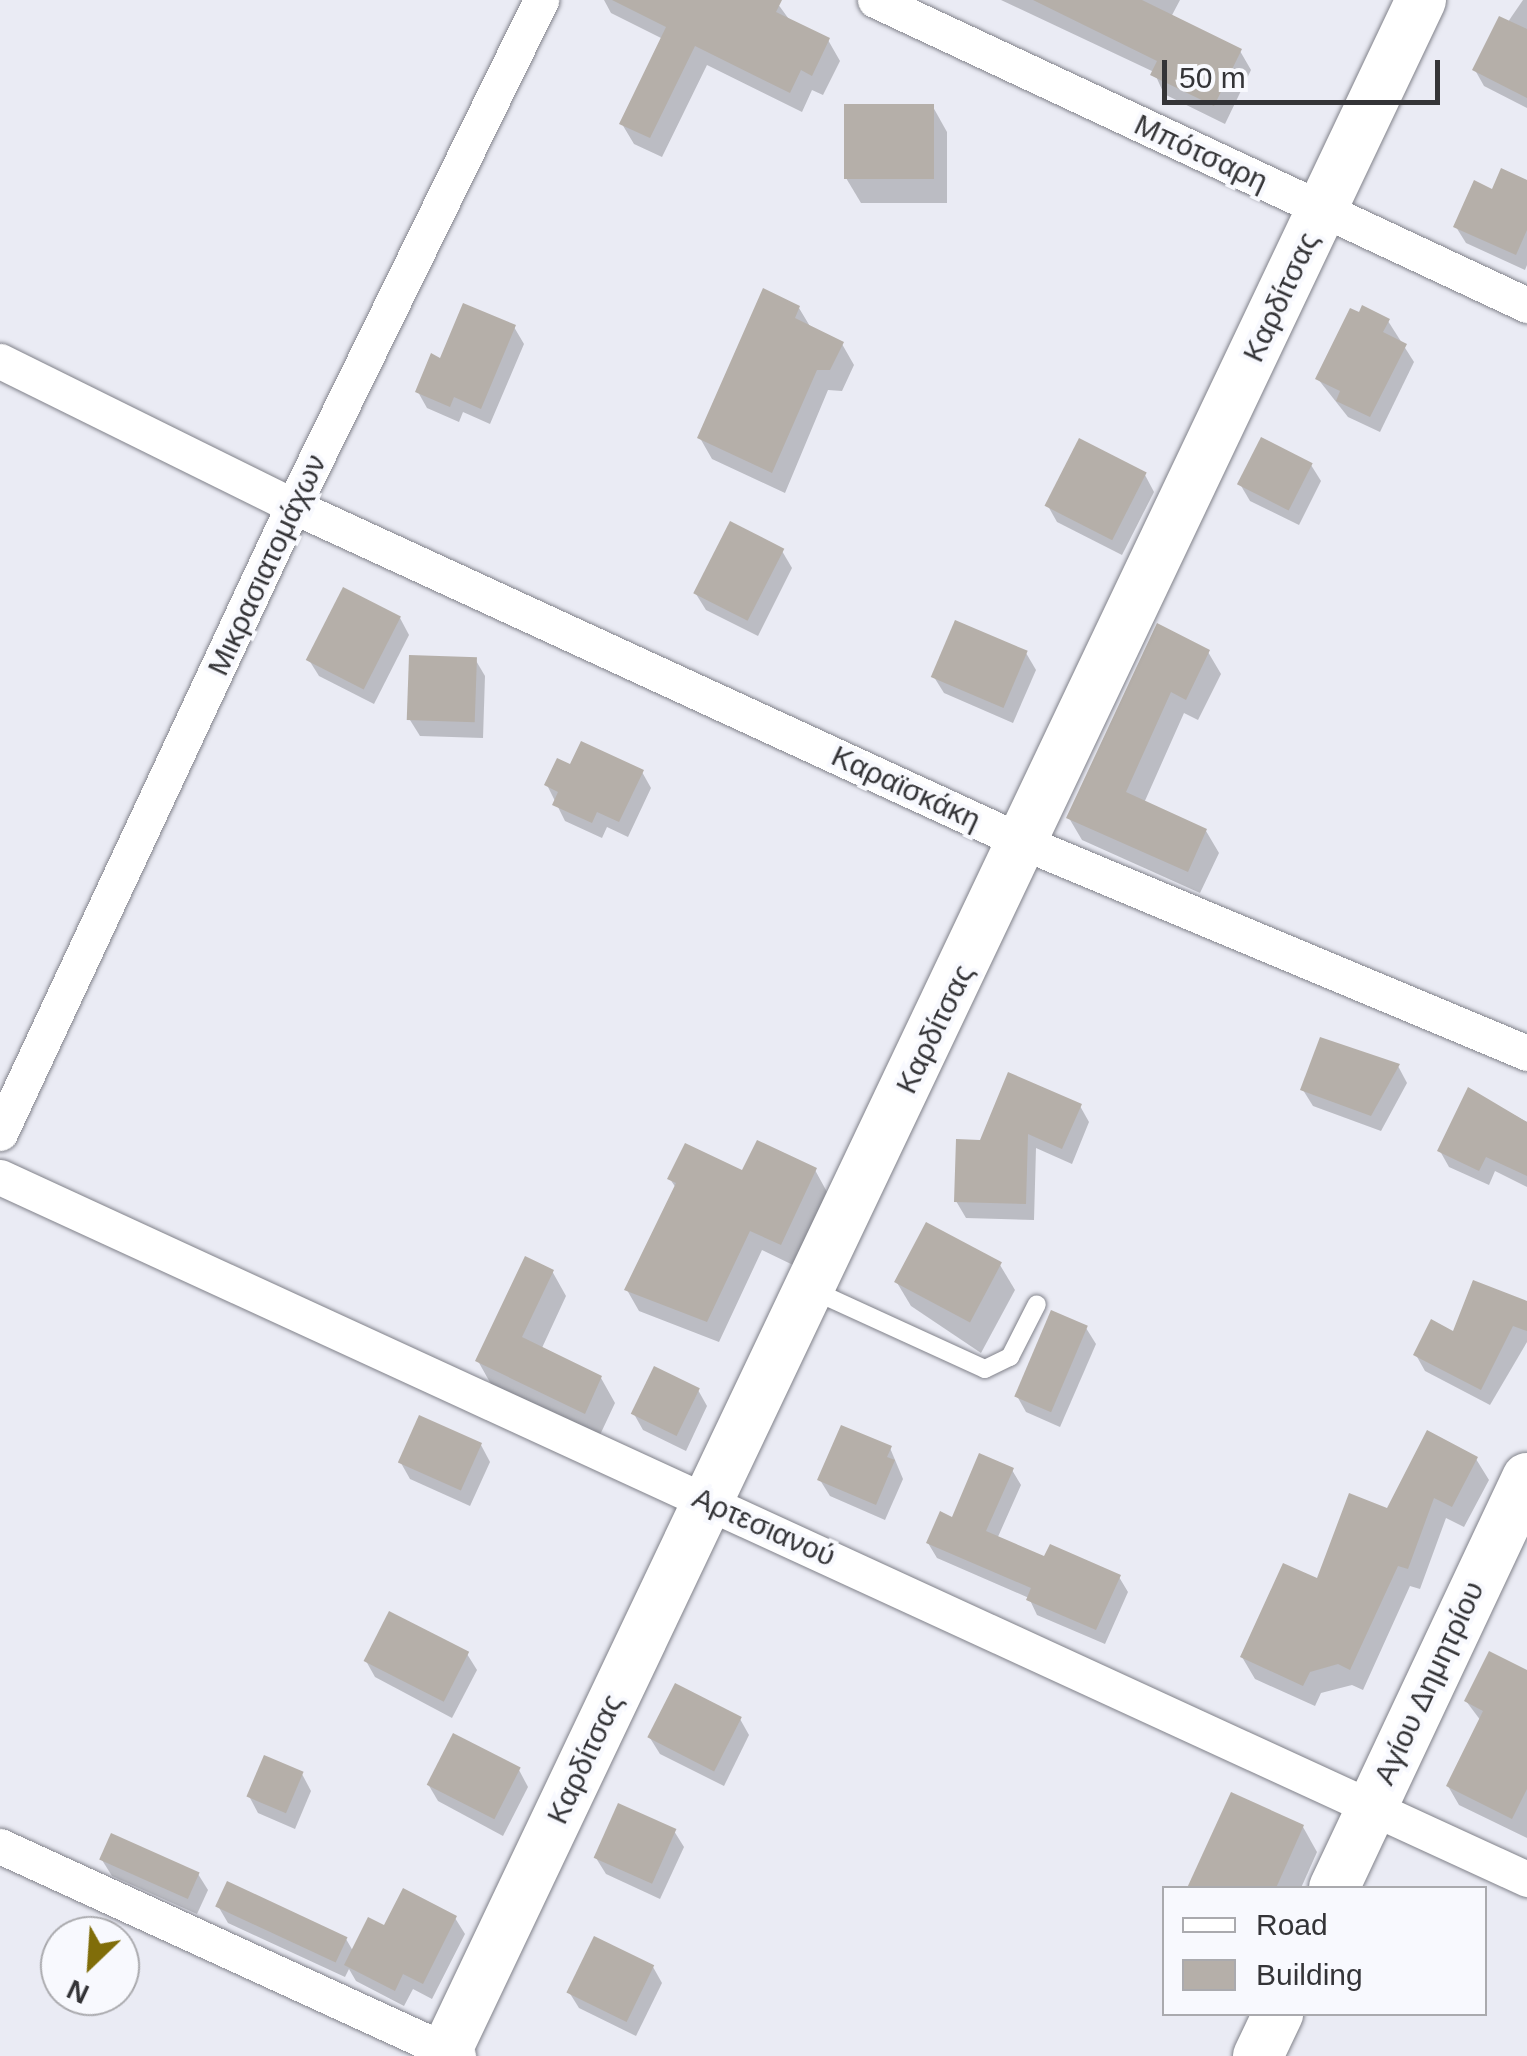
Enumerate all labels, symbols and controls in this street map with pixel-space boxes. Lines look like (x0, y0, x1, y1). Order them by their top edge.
scale bar (1167, 40, 1444, 102)
text: 50 m (1179, 61, 1246, 94)
street label: Μπότσαρη (1129, 106, 1273, 200)
street label: Καρδίτσας (1235, 226, 1327, 368)
street label: Μικρασιατομάχων (200, 449, 334, 681)
street label: Καραϊσκάκη (826, 738, 986, 838)
street label: Καρδίτσας (888, 959, 982, 1099)
street label: Αρτεσιανού (687, 1480, 841, 1574)
street label: Αγίου Δημητρίου (1366, 1575, 1492, 1791)
street label: Καρδίτσας (539, 1688, 631, 1830)
legend (1162, 1886, 1487, 2016)
text: Road (1256, 1908, 1328, 1941)
north arrow (40, 1916, 140, 2016)
text: Building (1256, 1958, 1363, 1991)
text: N (62, 1974, 94, 2010)

